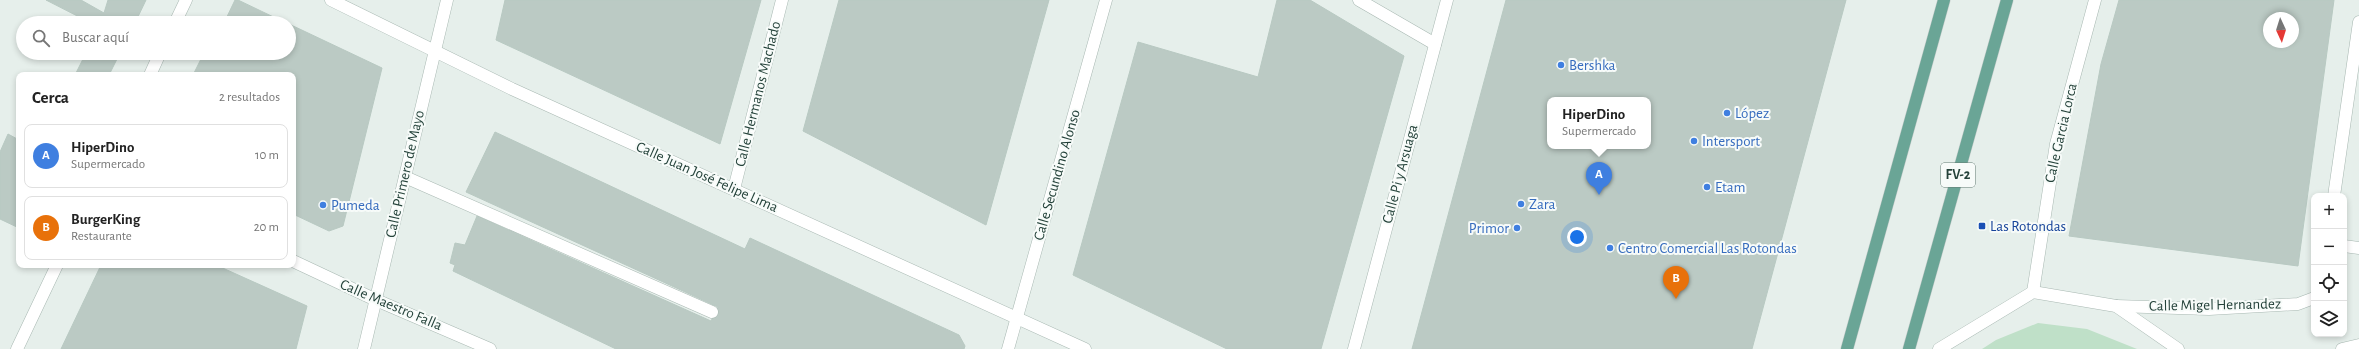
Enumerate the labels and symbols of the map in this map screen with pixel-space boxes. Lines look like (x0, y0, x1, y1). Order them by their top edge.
north arrow (2263, 12, 2299, 48)
street label: Calle Hermanos Machado (733, 20, 783, 168)
place label: Bershka (1569, 58, 1616, 73)
marker: Bershka (1556, 60, 1566, 70)
street label: Calle Garcia Lorca (2042, 82, 2080, 184)
place label: López (1735, 106, 1769, 121)
street label: Calle Secundino Alonso (1031, 108, 1083, 242)
marker: López (1722, 108, 1732, 118)
street label: Calle Primero de Mayo (383, 109, 427, 239)
street label: Calle Pi y Arsuaga (1380, 123, 1420, 225)
place label: Intersport (1702, 134, 1760, 149)
marker: Intersport (1689, 136, 1699, 146)
street label: Calle Juan José Felipe Lima (634, 139, 780, 215)
pin: A (1586, 162, 1612, 195)
road number: FV-2 (1941, 163, 1975, 187)
place label: Etam (1715, 180, 1746, 195)
marker: Etam (1702, 182, 1712, 192)
place label: Zara (1529, 197, 1555, 212)
place label: Pumeda (331, 198, 380, 213)
marker: Zara (1516, 199, 1526, 209)
marker: Pumeda (318, 200, 328, 210)
place label: Las Rotondas (1990, 219, 2066, 234)
place label: Primor (1469, 221, 1509, 236)
marker: Las Rotondas (1977, 221, 1987, 231)
marker: Primor (1512, 223, 1522, 233)
your location (1567, 227, 1587, 247)
place label: Centro Comercial Las Rotondas (1618, 241, 1797, 256)
marker: Centro Comercial Las Rotondas (1605, 243, 1615, 253)
pin: B (1663, 266, 1689, 299)
street label: Calle Maestro Falla (338, 277, 444, 333)
street label: Calle Migel Hernandez (2149, 296, 2281, 314)

